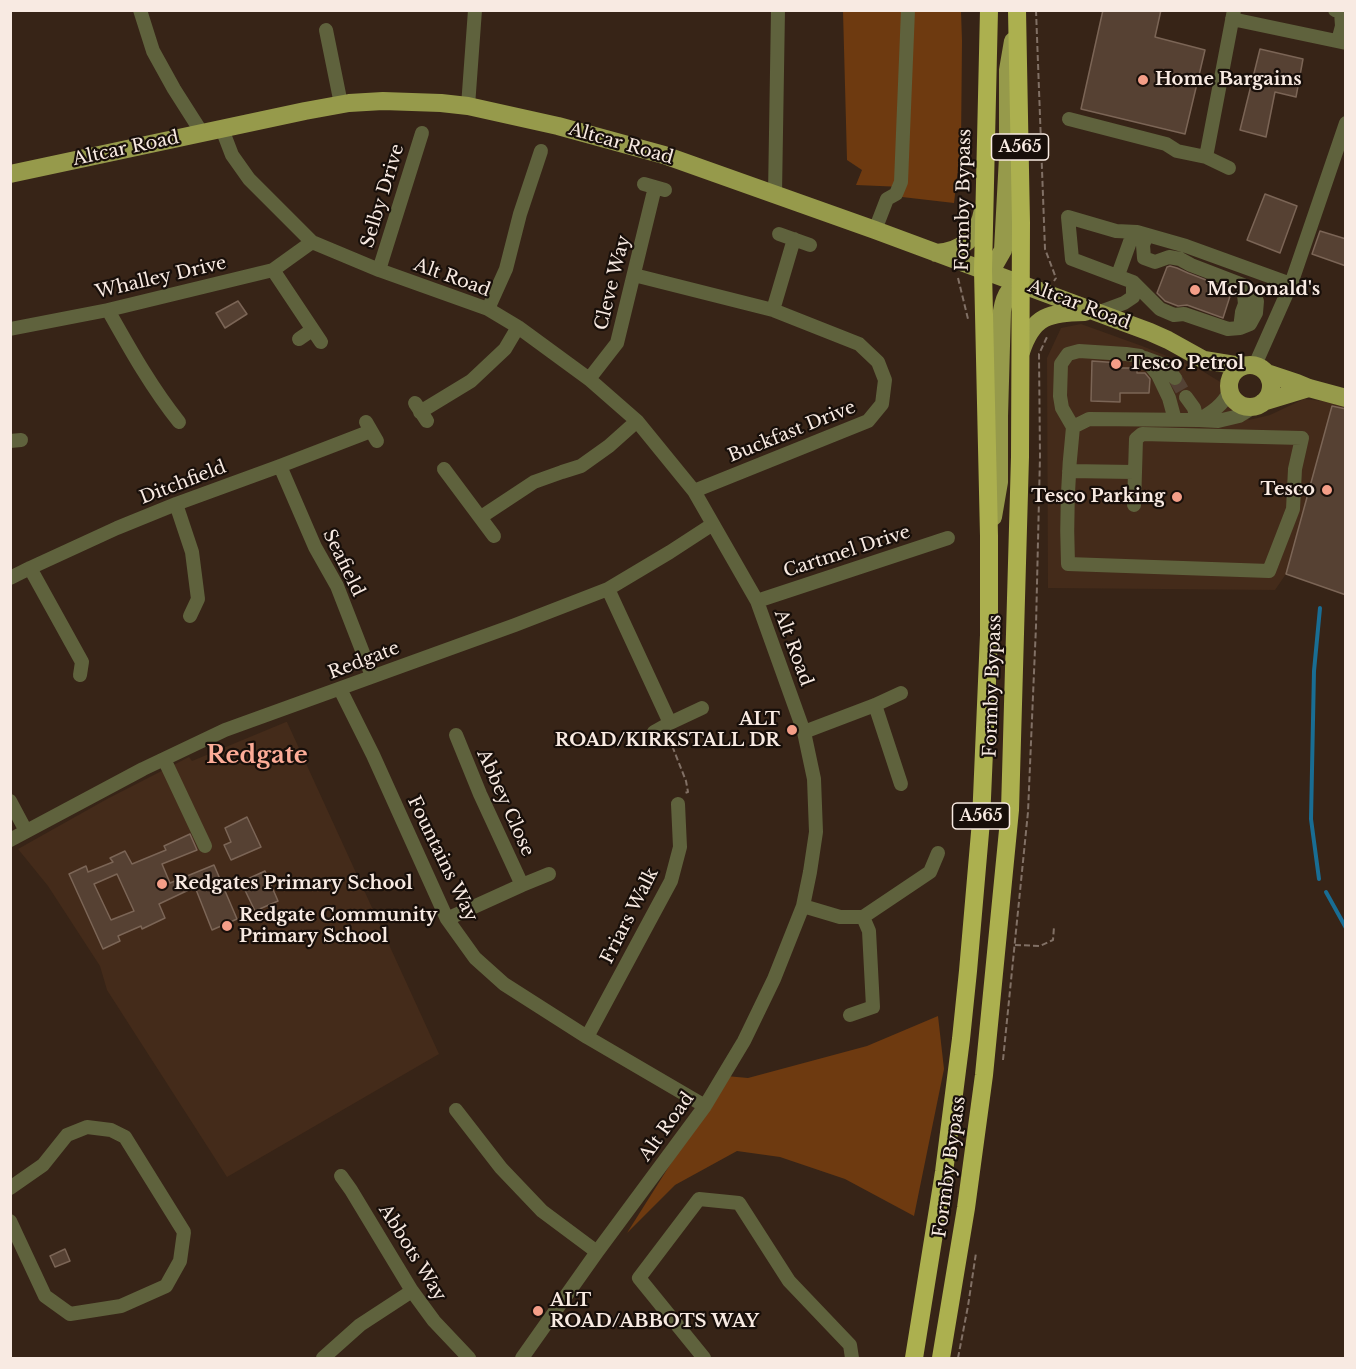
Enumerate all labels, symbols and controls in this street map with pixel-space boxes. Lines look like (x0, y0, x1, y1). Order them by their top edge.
place label: Home Bargains (1155, 69, 1302, 91)
marker: Home Bargains (1136, 73, 1150, 87)
street label: Altcar Road (566, 119, 676, 169)
street label: Altcar Road (71, 127, 181, 171)
street label: Formby Bypass (952, 129, 976, 271)
road number: A565 (992, 134, 1048, 160)
street label: Selby Drive (357, 142, 409, 250)
street label: Cleve Way (591, 233, 635, 333)
street label: Whalley Drive (93, 252, 229, 304)
street label: Alt Road (411, 254, 493, 302)
street label: Altcar Road (1025, 276, 1133, 334)
place label: McDonald's (1207, 279, 1320, 301)
marker: McDonald's (1188, 283, 1202, 297)
place label: Tesco Petrol (1128, 353, 1244, 375)
marker: Tesco Petrol (1109, 357, 1123, 371)
street label: Buckfast Drive (725, 397, 859, 467)
street label: Ditchfield (137, 457, 229, 509)
place label: Tesco (1261, 479, 1315, 501)
marker: Tesco (1320, 483, 1334, 497)
place label: Tesco Parking (1031, 486, 1165, 508)
marker: Tesco Parking (1170, 490, 1184, 504)
street label: Cartmel Drive (781, 521, 913, 583)
street label: Seafield (318, 526, 368, 600)
street label: Alt Road (769, 607, 817, 689)
street label: Formby Bypass (980, 614, 1006, 758)
street label: Redgate (325, 638, 403, 684)
place label: ALT ROAD/KIRKSTALL DR (555, 709, 780, 752)
marker: ALT ROAD/KIRKSTALL DR (785, 723, 799, 737)
district label: Redgate (206, 742, 308, 770)
street label: Abbey Close (472, 746, 538, 860)
street label: Fountains Way (402, 793, 482, 925)
road number: A565 (952, 803, 1010, 829)
street label: Friars Walk (597, 864, 663, 968)
place label: Redgates Primary School (174, 873, 413, 895)
marker: Redgates Primary School (155, 877, 169, 891)
place label: Redgate Community Primary School (239, 905, 437, 948)
marker: Redgate Community Primary School (220, 919, 234, 933)
street label: Alt Road (635, 1088, 699, 1166)
street label: Formby Bypass (929, 1095, 971, 1239)
street label: Abbots Way (374, 1201, 450, 1305)
place label: ALT ROAD/ABBOTS WAY (550, 1290, 759, 1332)
marker: ALT ROAD/ABBOTS WAY (531, 1304, 545, 1318)

